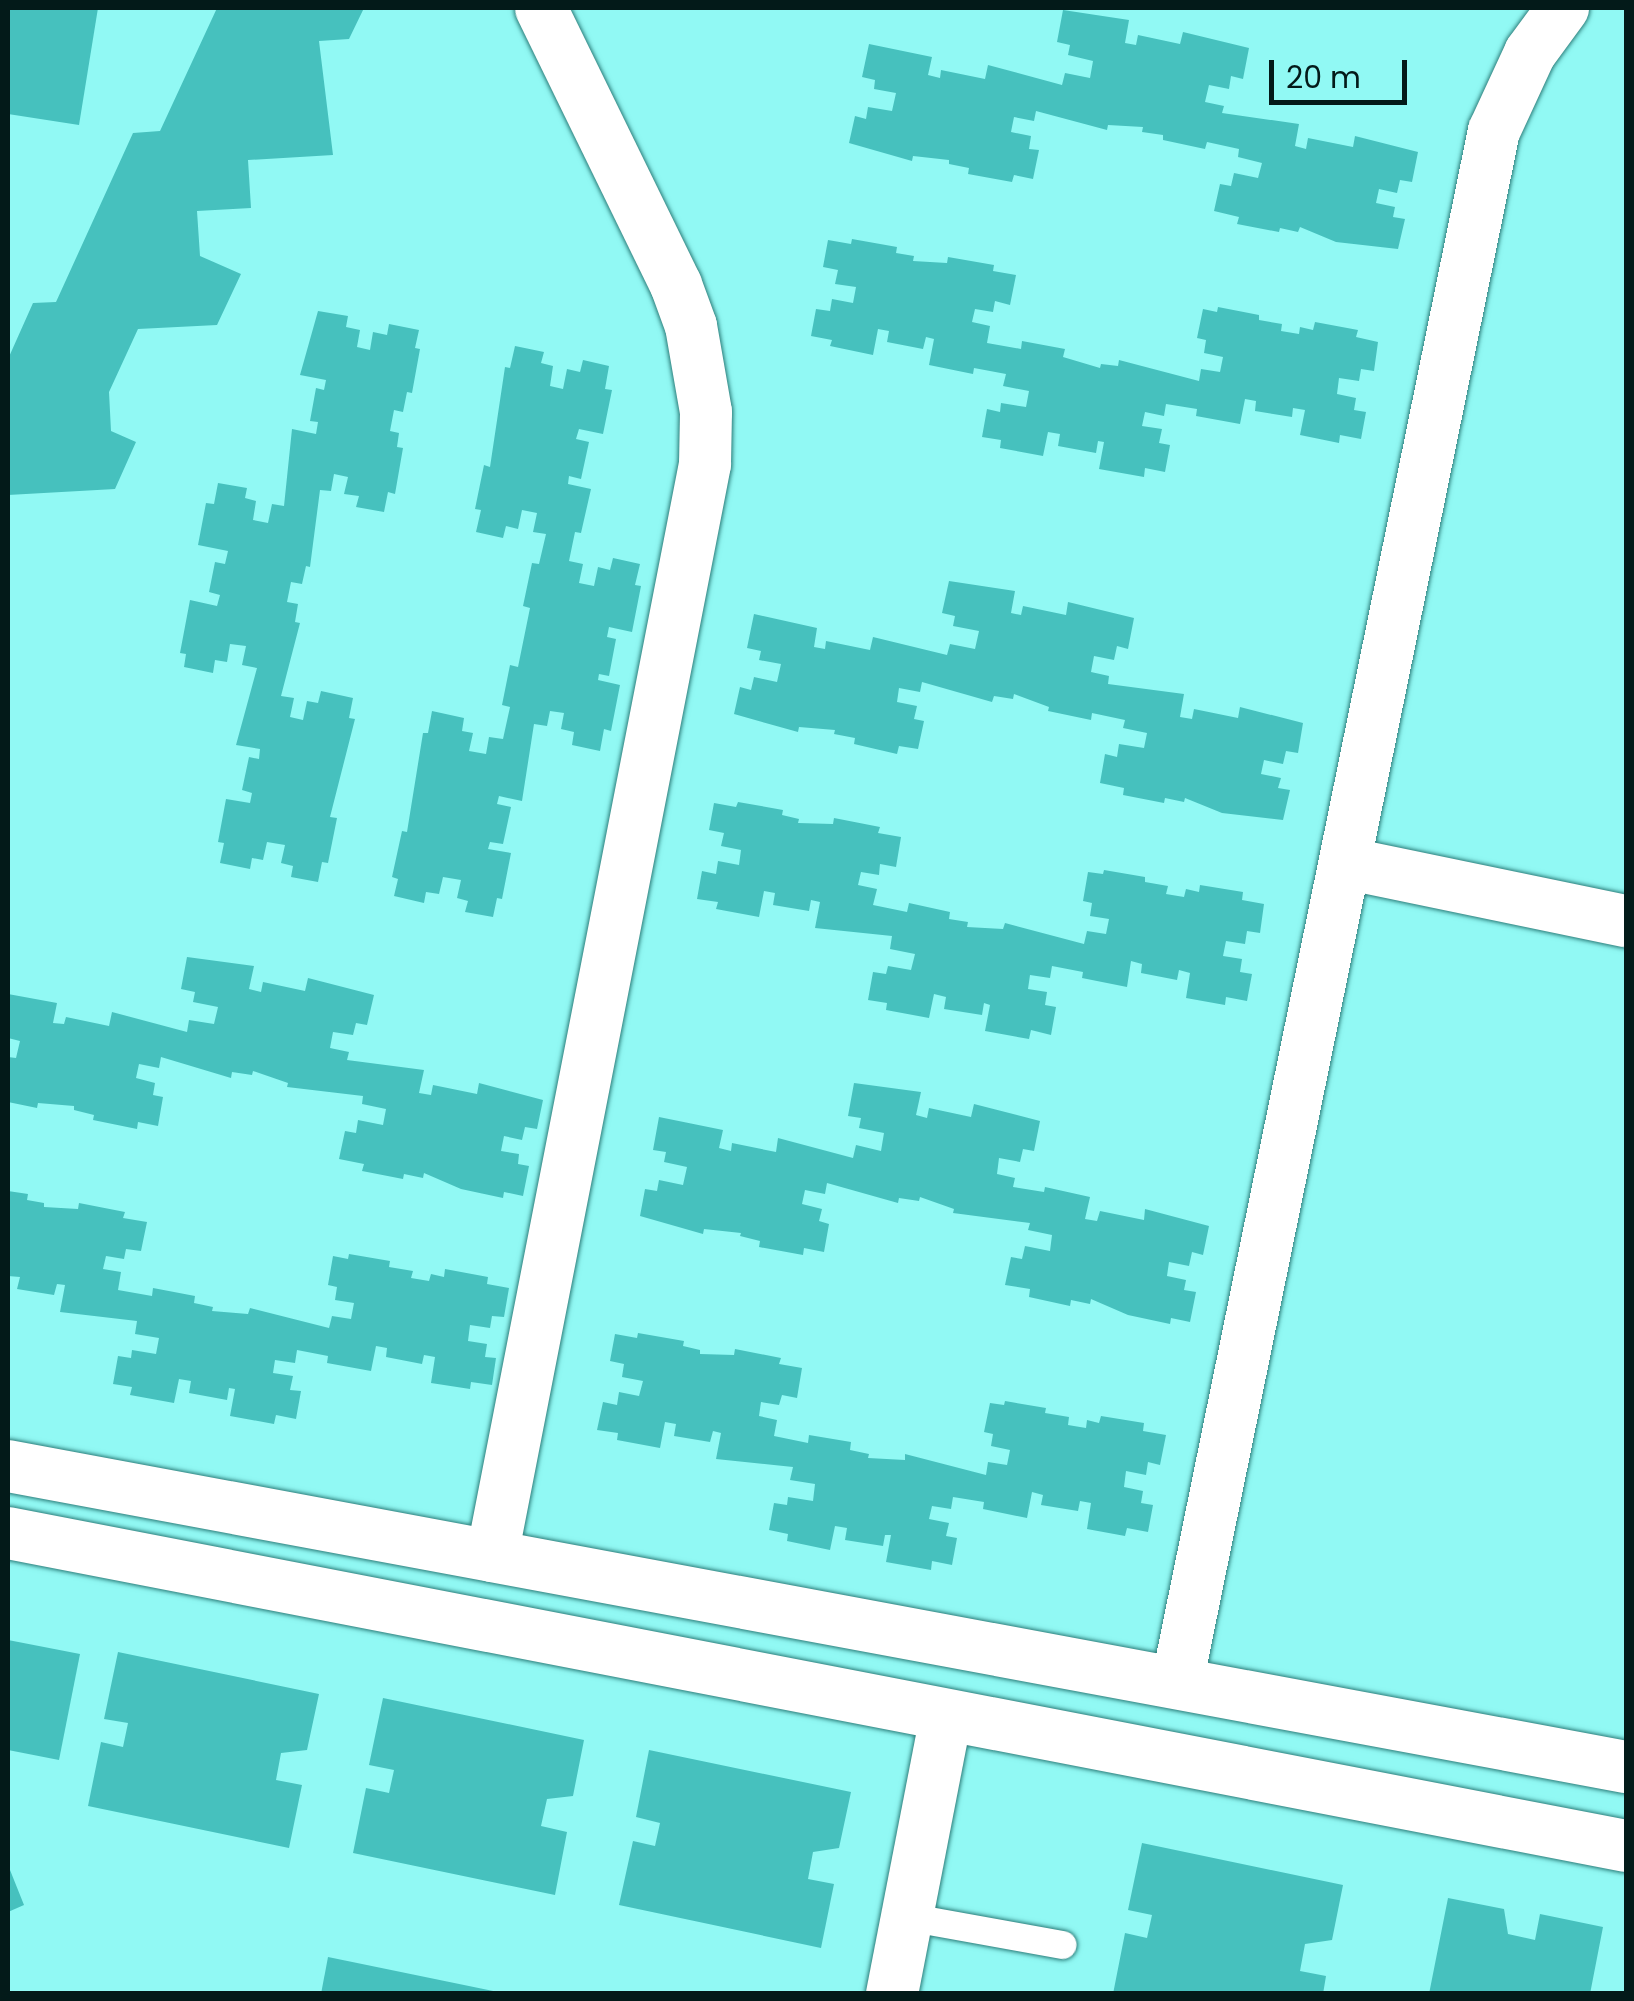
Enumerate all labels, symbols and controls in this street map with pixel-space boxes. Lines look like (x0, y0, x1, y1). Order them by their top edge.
scale bar (1274, 40, 1412, 102)
text: 20 m (1286, 56, 1361, 99)

